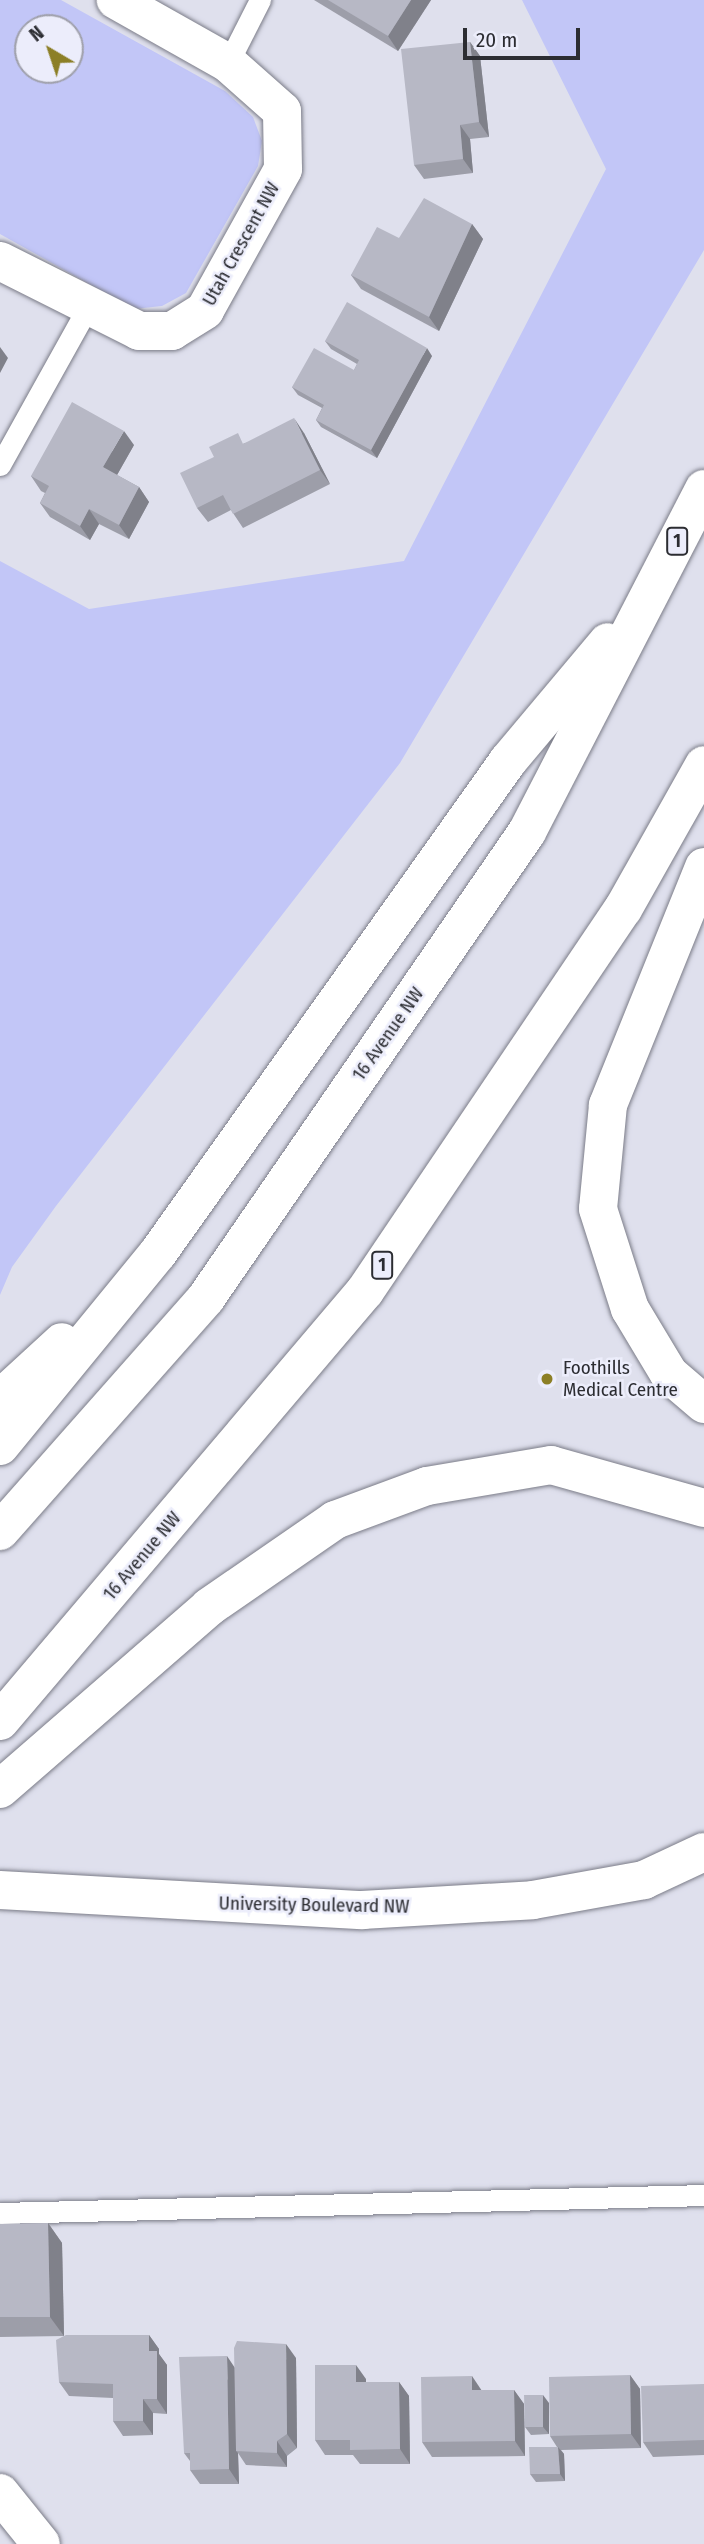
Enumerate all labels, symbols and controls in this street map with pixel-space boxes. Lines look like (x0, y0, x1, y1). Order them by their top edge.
north arrow (14, 14, 84, 84)
scale bar (466, 14, 583, 58)
text: N (25, 21, 48, 46)
text: 20 m (476, 27, 517, 53)
street label: Utah Crescent NW (198, 178, 284, 310)
road number: 1 (665, 526, 689, 556)
street label: 16 Avenue NW (348, 983, 428, 1085)
road number: 1 (370, 1250, 394, 1280)
place label: Foothills Medical Centre (563, 1357, 678, 1401)
marker: Foothills Medical Centre (537, 1369, 557, 1389)
street label: 16 Avenue NW (98, 1507, 186, 1605)
street label: University Boulevard NW (218, 1892, 410, 1918)

